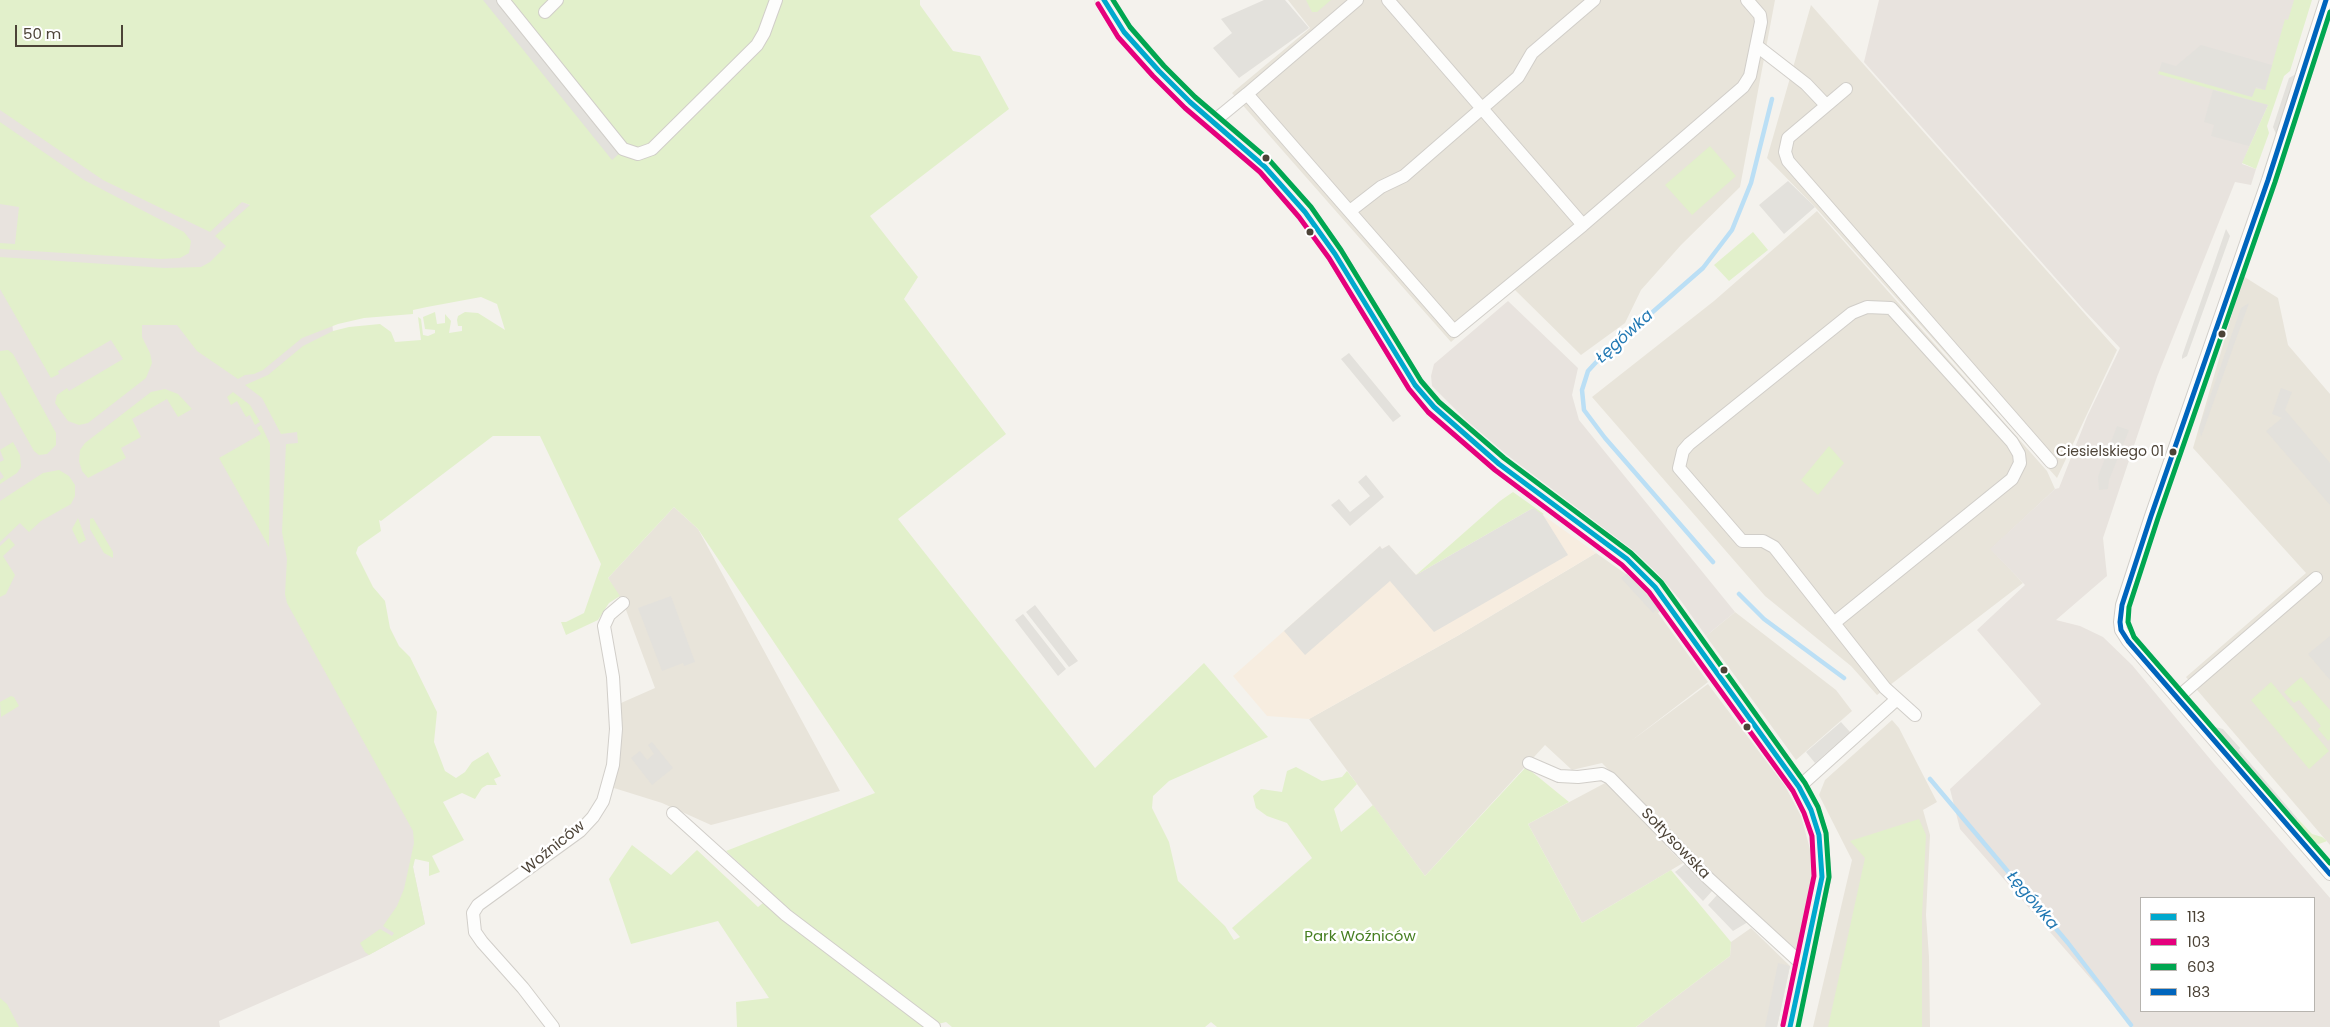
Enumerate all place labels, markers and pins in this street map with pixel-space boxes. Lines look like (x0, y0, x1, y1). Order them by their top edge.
unlabelled marker (1261, 153, 1271, 163)
unlabelled marker (1305, 227, 1315, 237)
unlabelled marker (2217, 329, 2227, 339)
place label: Ciesielskiego 01 (2056, 444, 2164, 460)
marker: Ciesielskiego 01 (2168, 447, 2178, 457)
unlabelled marker (1719, 665, 1729, 675)
unlabelled marker (1742, 722, 1752, 732)

